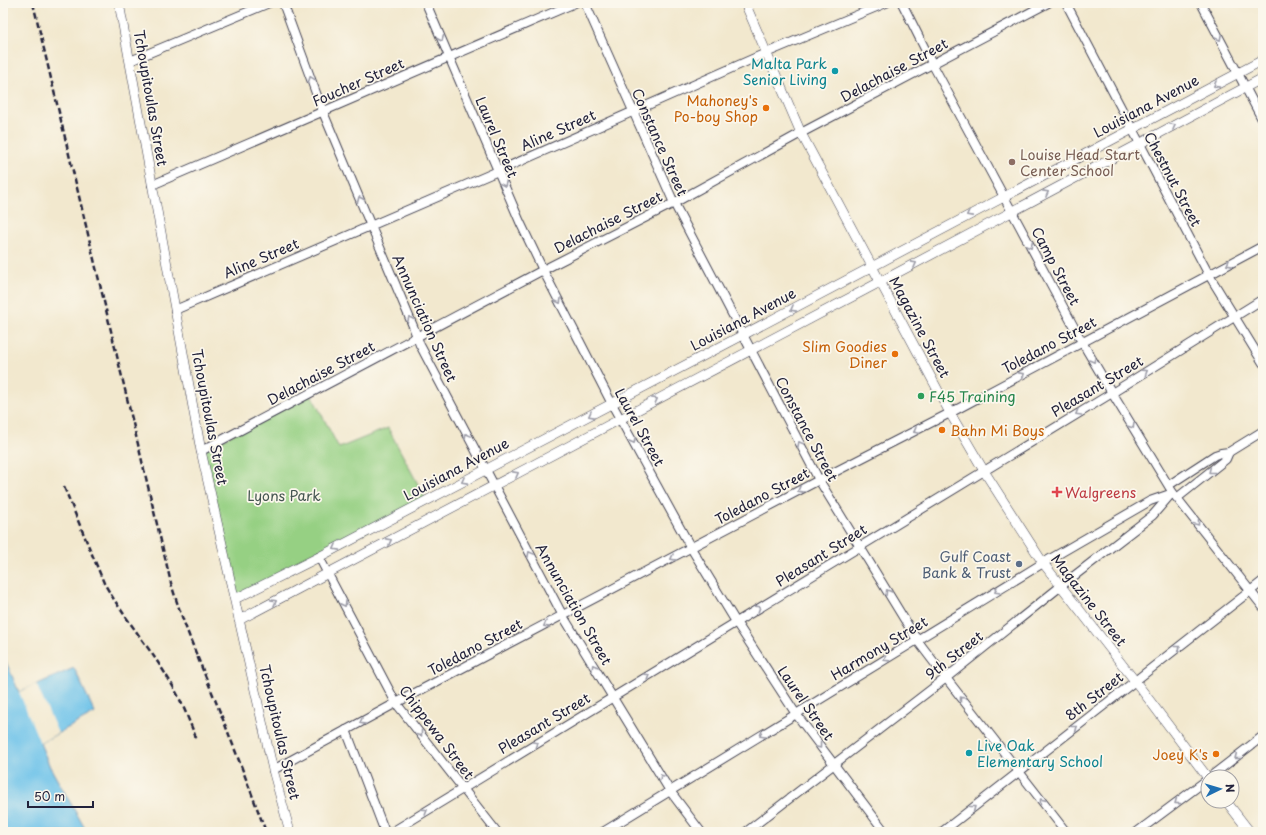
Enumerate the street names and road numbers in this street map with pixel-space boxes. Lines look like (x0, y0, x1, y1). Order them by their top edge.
street label: Tchoupitoulas Street (129, 28, 173, 168)
street label: Delachaise Street (837, 33, 952, 107)
street label: Foucher Street (309, 52, 408, 112)
street label: Louisiana Avenue (1089, 69, 1203, 143)
street label: Constance Street (627, 85, 693, 200)
street label: Laurel Street (470, 93, 524, 181)
street label: Aline Street (517, 104, 599, 156)
street label: Chestnut Street (1139, 128, 1207, 230)
street label: Delachaise Street (550, 185, 666, 258)
street label: Camp Street (1027, 223, 1086, 309)
street label: Aline Street (220, 233, 302, 283)
street label: Annunciation Street (388, 251, 463, 385)
street label: Magazine Street (884, 273, 956, 382)
street label: Louisiana Avenue (686, 282, 800, 356)
street label: Toledano Street (998, 311, 1100, 379)
street label: Delachaise Street (264, 336, 379, 410)
street label: Tchoupitoulas Street (187, 347, 234, 487)
street label: Pleasant Street (1047, 350, 1147, 422)
street label: Constance Street (770, 373, 844, 485)
street label: Laurel Street (610, 384, 670, 470)
street label: Louisiana Avenue (399, 432, 513, 506)
street label: Toledano Street (711, 462, 813, 530)
street label: Pleasant Street (771, 518, 871, 591)
street label: Annunciation Street (531, 539, 618, 669)
street label: Magazine Street (1046, 549, 1132, 651)
street label: Harmony Street (827, 611, 932, 685)
street label: Toledano Street (424, 613, 526, 681)
street label: 9th Street (921, 626, 988, 684)
street label: Tchoupitoulas Street (254, 662, 306, 802)
street label: Laurel Street (773, 662, 840, 745)
street label: 8th Street (1060, 666, 1128, 725)
street label: Chippewa Street (395, 681, 480, 784)
street label: Pleasant Street (494, 687, 594, 759)

